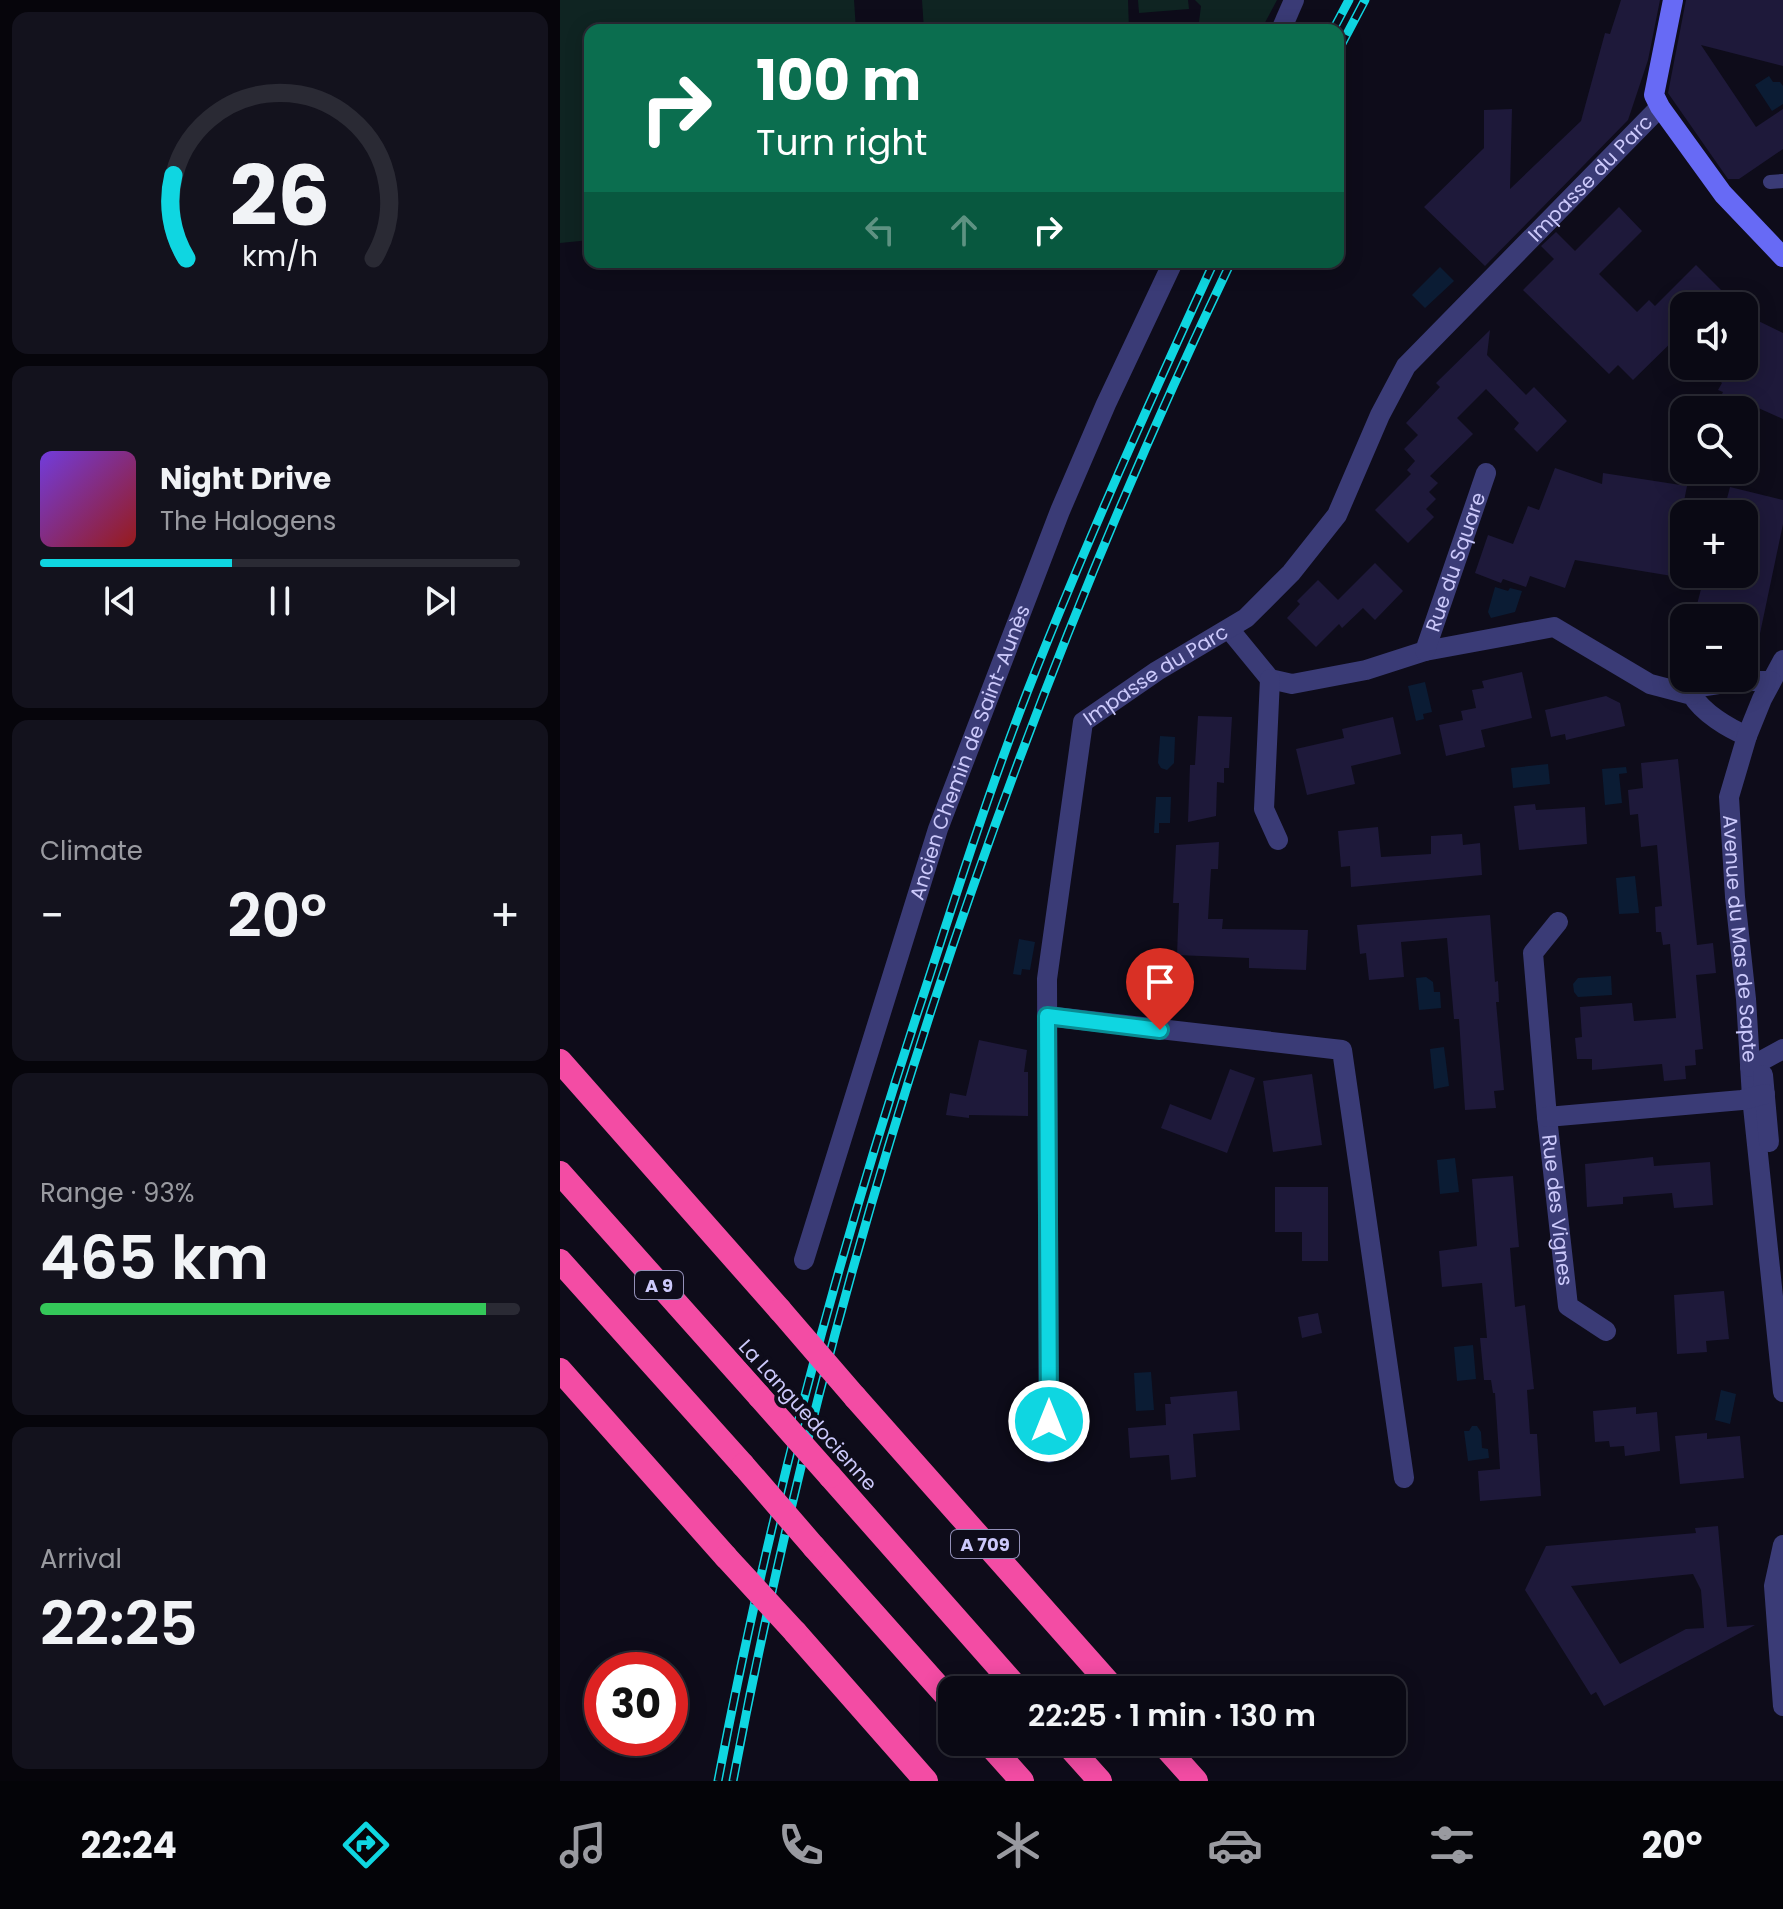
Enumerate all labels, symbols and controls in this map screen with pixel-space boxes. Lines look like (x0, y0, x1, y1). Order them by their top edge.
text: 100 m (756, 41, 921, 120)
icon: right (624, 56, 728, 160)
street label: Impasse du Parc (1521, 109, 1659, 248)
text: Turn right (756, 117, 927, 168)
text: 26 (230, 137, 330, 253)
icon: left (858, 208, 902, 252)
icon: ahead (942, 208, 986, 252)
icon: right (1026, 208, 1070, 252)
text: km/h (242, 236, 318, 276)
map controls (1670, 292, 1758, 692)
button: sound (1670, 292, 1758, 380)
button: search (1670, 396, 1758, 484)
text: Night Drive (160, 457, 331, 500)
street label: Rue du Square (1419, 489, 1492, 636)
button: + (1670, 500, 1758, 588)
text: The Halogens (160, 503, 336, 539)
icon: previous (98, 579, 142, 623)
icon: pause (258, 579, 302, 623)
icon: next (418, 579, 462, 623)
street label: Ancien Chemin de Saint-Aunès (903, 601, 1037, 904)
button: − (1670, 604, 1758, 692)
street label: Impasse du Parc (1077, 618, 1233, 732)
street label: Avenue du Mas de Sapte (1716, 814, 1764, 1063)
text: Climate (40, 833, 143, 869)
text: 20° (227, 874, 327, 958)
text: − (40, 885, 64, 946)
text: + (490, 885, 520, 946)
pin (1126, 948, 1194, 1030)
icon: arrive (1138, 960, 1182, 1004)
street label: Rue des Vignes (1535, 1133, 1580, 1287)
text: Range · 93% (40, 1175, 195, 1211)
text: 465 km (40, 1216, 269, 1300)
road number: A 9 (635, 1271, 683, 1299)
street label: La Languedocienne (732, 1333, 884, 1497)
position arrow (1007, 1379, 1091, 1463)
road number: A 709 (951, 1530, 1019, 1558)
text: Arrival (40, 1541, 122, 1577)
text: 22:25 (40, 1582, 198, 1666)
speed limit sign: 30 (584, 1652, 688, 1756)
text: 22:25 · 1 min · 130 m (1028, 1694, 1316, 1737)
icon: directions (338, 1817, 394, 1873)
icon: music (555, 1817, 611, 1873)
icon: phone (773, 1817, 829, 1873)
icon: climate (990, 1817, 1046, 1873)
icon: car (1207, 1817, 1263, 1873)
icon: filters (1424, 1817, 1480, 1873)
text: 22:24 (81, 1820, 177, 1871)
text: 20° (1642, 1820, 1702, 1871)

